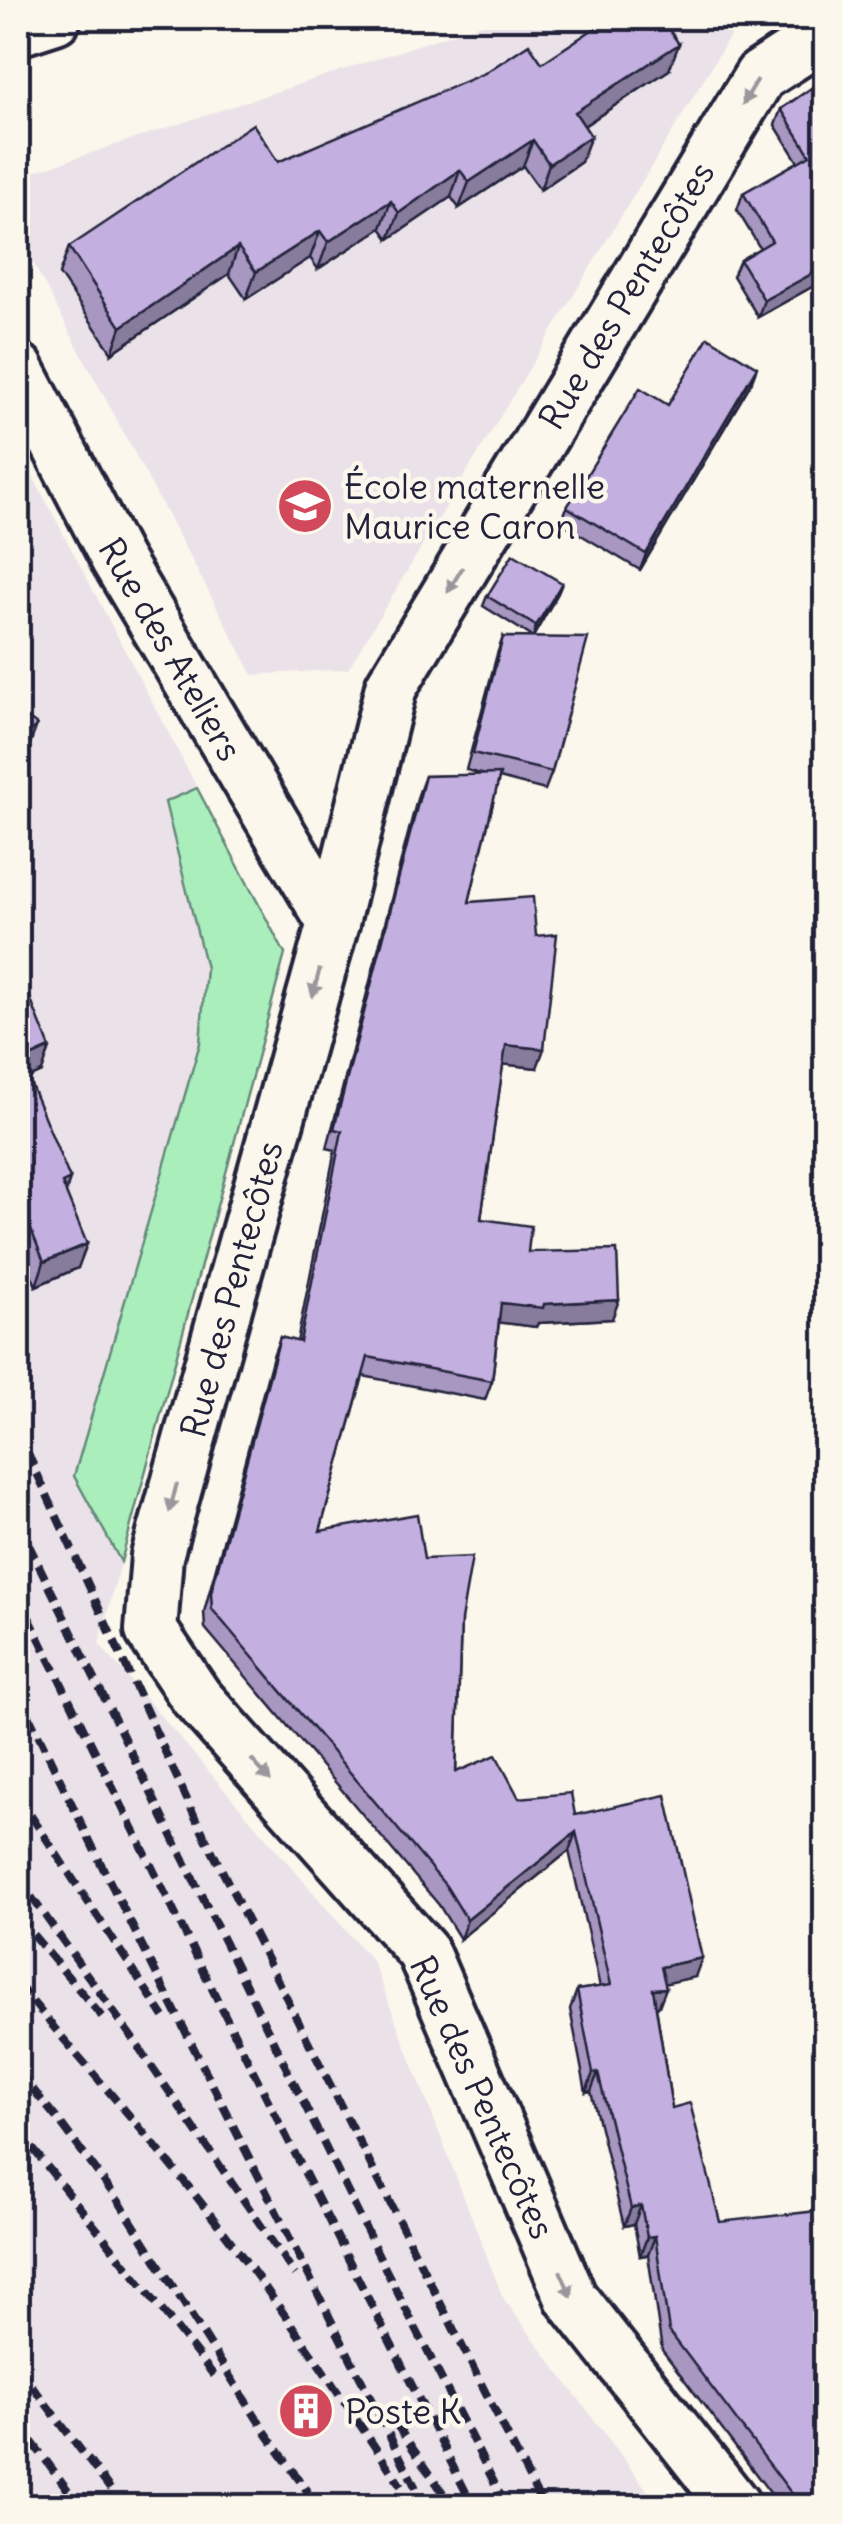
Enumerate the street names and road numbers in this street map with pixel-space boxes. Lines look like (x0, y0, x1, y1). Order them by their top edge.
street label: Rue des Pentecôtes (529, 153, 723, 437)
street label: Rue des Ateliers (89, 530, 253, 768)
street label: Rue des Pentecôtes (170, 1136, 292, 1442)
street label: Rue des Pentecôtes (401, 1949, 565, 2245)

